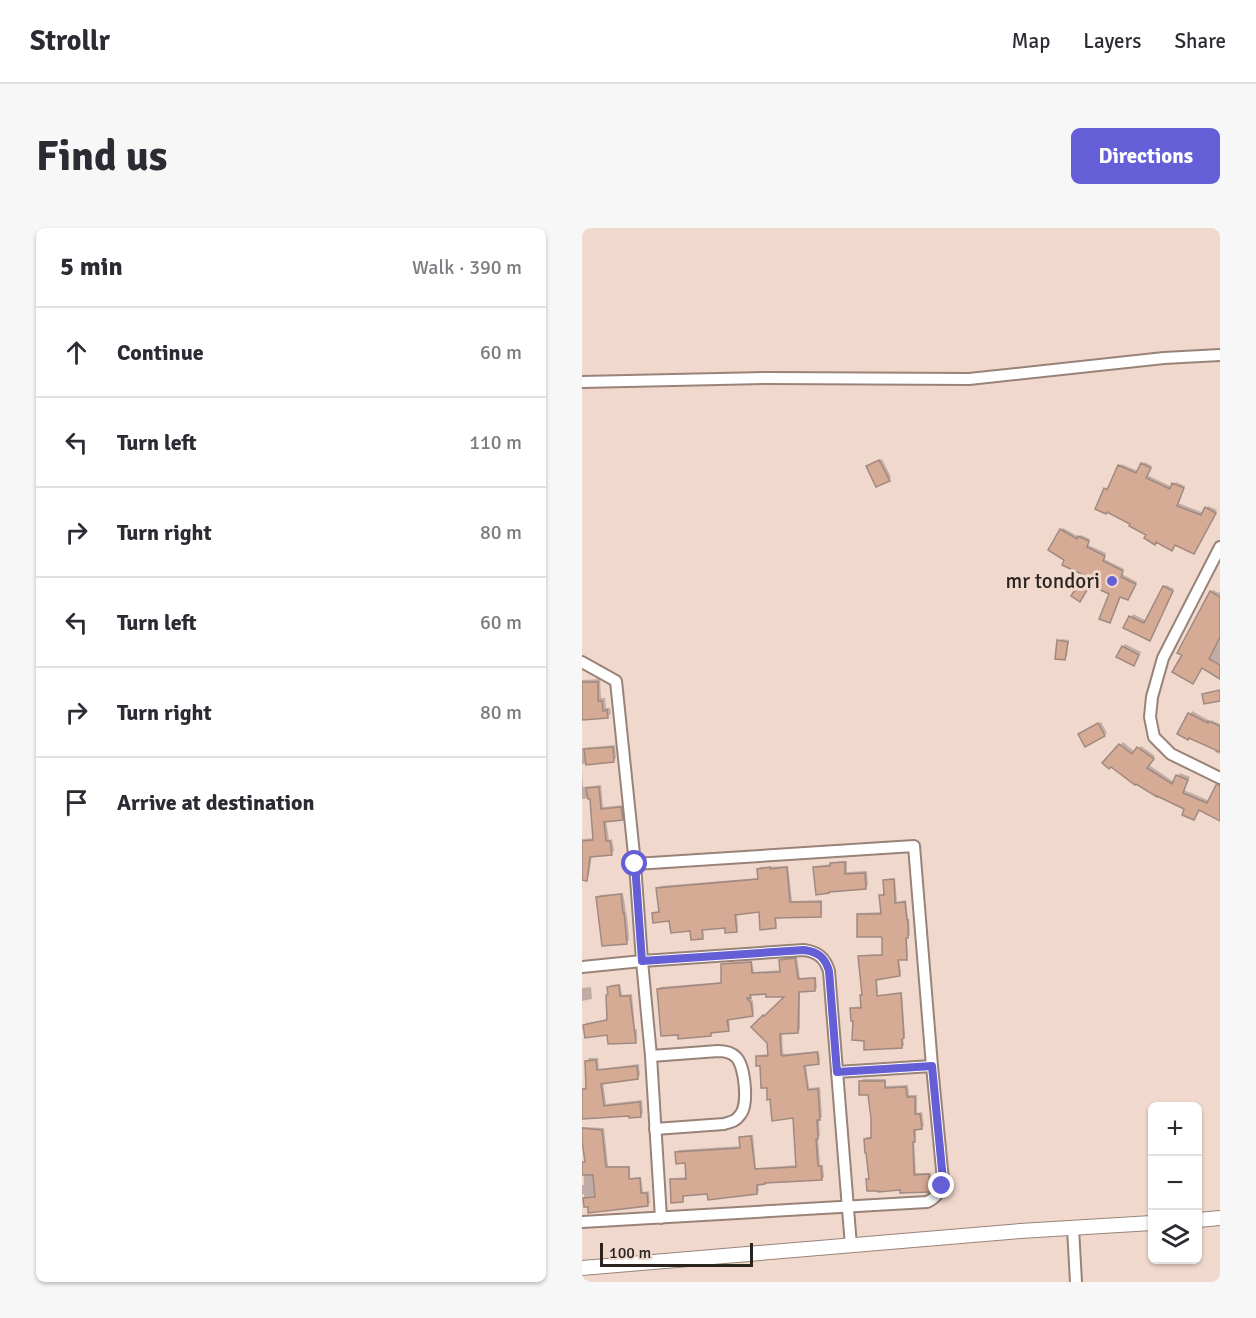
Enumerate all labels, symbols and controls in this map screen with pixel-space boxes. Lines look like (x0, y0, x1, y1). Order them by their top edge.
text: Strollr (30, 24, 110, 58)
text: Map (1012, 28, 1050, 54)
text: Layers (1083, 28, 1141, 54)
text: Share (1174, 28, 1226, 54)
button: Directions (1071, 128, 1220, 184)
text: Find us (36, 131, 167, 182)
text: 5 min (60, 251, 123, 283)
text: Walk · 390 m (412, 255, 522, 280)
icon: ahead (60, 336, 93, 369)
text: Continue (117, 339, 204, 366)
text: 60 m (480, 340, 522, 365)
icon: left (60, 426, 93, 459)
text: Turn left (117, 429, 197, 456)
text: 110 m (469, 430, 522, 455)
icon: right (60, 516, 93, 549)
text: Turn right (117, 519, 212, 546)
text: 80 m (480, 520, 522, 545)
place label: mr tondori (1006, 568, 1100, 594)
marker: mr tondori (1105, 574, 1119, 588)
icon: left (60, 606, 93, 639)
text: Turn left (117, 609, 197, 636)
text: 60 m (480, 610, 522, 635)
icon: right (60, 696, 93, 729)
text: Turn right (117, 699, 212, 726)
text: 80 m (480, 700, 522, 725)
icon: arrive (60, 786, 93, 819)
text: Arrive at destination (117, 789, 314, 816)
route start (621, 850, 647, 876)
map controls (1148, 1102, 1202, 1264)
button: + (1148, 1102, 1202, 1156)
button: − (1148, 1156, 1202, 1210)
route end (928, 1172, 954, 1198)
button: layers (1148, 1210, 1202, 1264)
scale bar (600, 1240, 753, 1268)
text: 100 m (609, 1243, 651, 1263)

